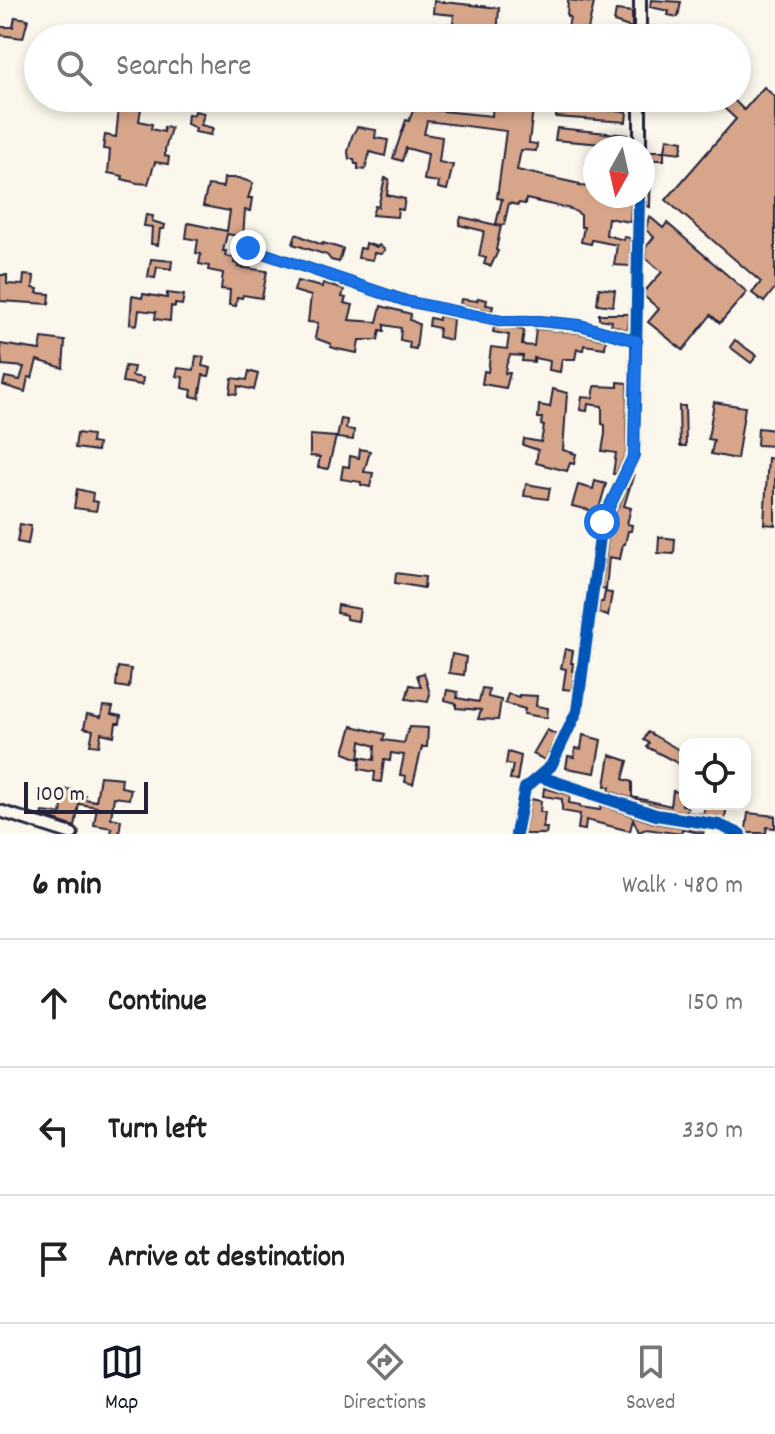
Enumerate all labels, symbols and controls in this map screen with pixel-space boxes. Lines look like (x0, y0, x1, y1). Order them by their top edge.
search box (24, 24, 751, 112)
icon: search (52, 46, 96, 90)
text: Search here (116, 47, 252, 90)
north arrow (583, 136, 655, 208)
route end (230, 230, 266, 266)
route start (584, 504, 620, 540)
map controls (679, 738, 751, 810)
button: locate (679, 738, 751, 810)
scale bar (24, 778, 148, 814)
text: 100 m (36, 780, 85, 811)
text: 6 min (32, 862, 102, 911)
text: Walk · 480 m (622, 868, 743, 905)
icon: ahead (32, 981, 76, 1025)
text: Continue (108, 982, 207, 1025)
text: 150 m (687, 985, 743, 1022)
icon: left (32, 1109, 76, 1153)
text: Turn left (108, 1110, 207, 1153)
text: 330 m (682, 1113, 743, 1150)
icon: arrive (32, 1237, 76, 1281)
text: Arrive at destination (108, 1238, 345, 1281)
tab: Map (100, 1340, 144, 1419)
tab: Directions (343, 1340, 427, 1419)
tab: Saved (626, 1340, 675, 1419)

